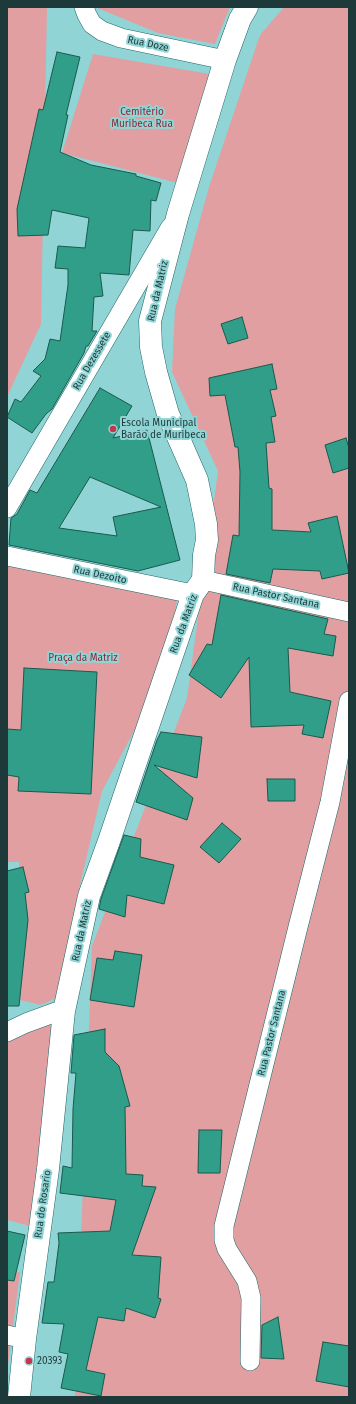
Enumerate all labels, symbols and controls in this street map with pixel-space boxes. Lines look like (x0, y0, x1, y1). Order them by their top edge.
street label: Rua Doze (126, 34, 170, 54)
park label: Cemitério Muribeca Rua (111, 106, 173, 130)
street label: Rua da Matriz (145, 259, 171, 323)
street label: Rua Dezessete (71, 330, 113, 392)
place label: Escola Municipal Barão de Muribeca (121, 417, 206, 440)
marker: Escola Municipal Barão de Muribeca (108, 424, 118, 434)
street label: Rua Dezoito (72, 564, 128, 586)
street label: Rua Pastor Santana (232, 581, 320, 611)
street label: Rua da Matriz (168, 593, 200, 655)
park label: Praça da Matriz (48, 652, 118, 664)
street label: Rua da Matriz (70, 899, 94, 963)
street label: Rua Pastor Santana (256, 989, 288, 1077)
street label: Rua do Rosario (32, 1169, 54, 1239)
place label: 20393 (37, 1355, 62, 1367)
marker: 20393 (24, 1356, 34, 1366)

